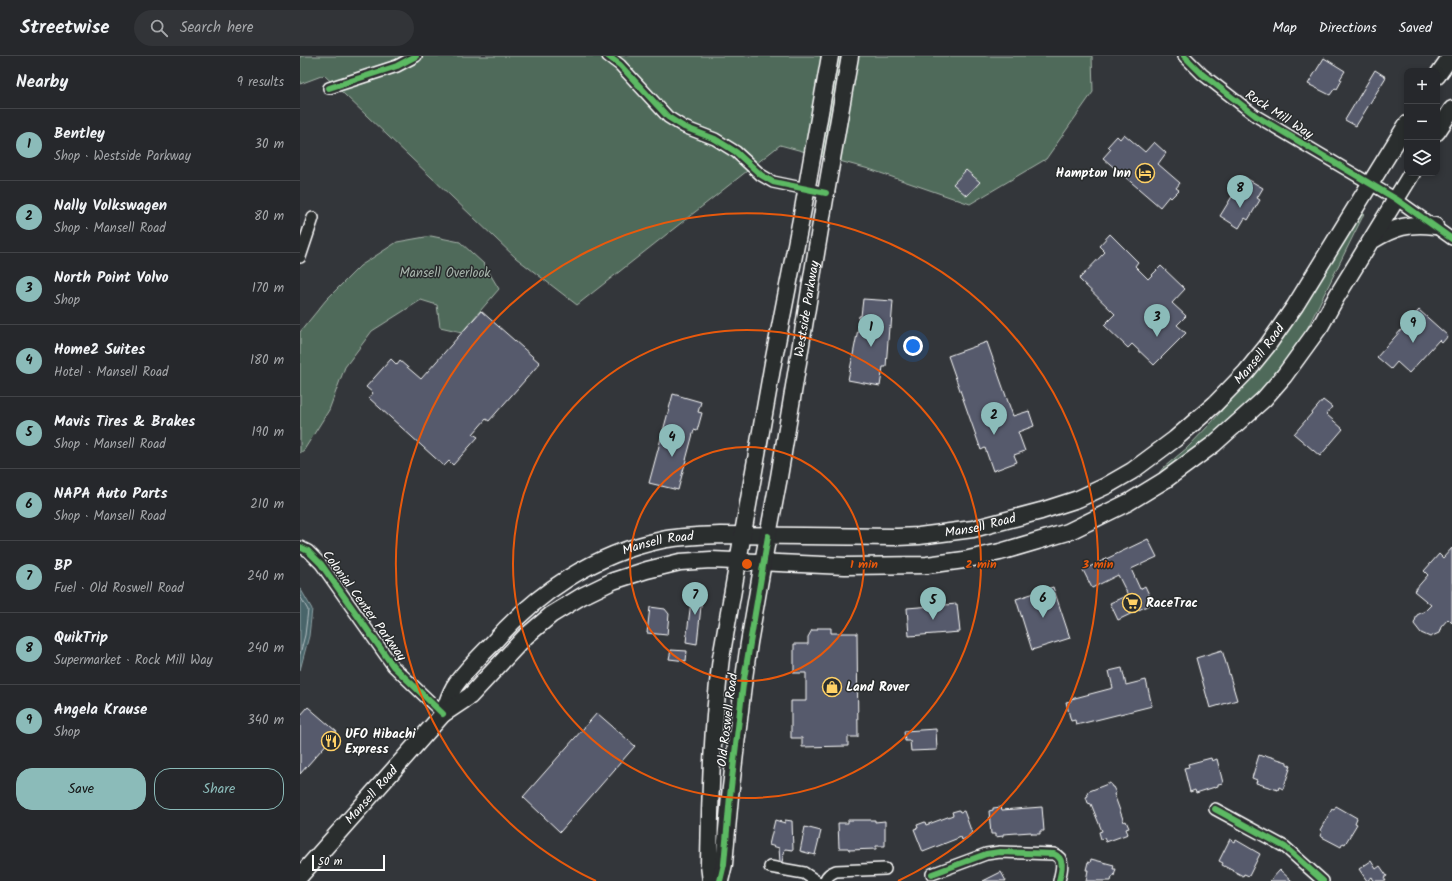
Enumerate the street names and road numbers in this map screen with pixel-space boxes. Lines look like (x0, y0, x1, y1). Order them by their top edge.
street label: Rock Mill Way (1241, 85, 1318, 146)
street label: Westside Parkway (789, 258, 825, 359)
street label: Mansell Road (1229, 319, 1290, 389)
street label: Mansell Road (943, 507, 1019, 543)
street label: Mansell Road (619, 526, 695, 561)
street label: Colonial Center Parkway (316, 546, 412, 667)
street label: Old Roswell Road (712, 672, 744, 768)
street label: Mansell Road (340, 761, 404, 829)

